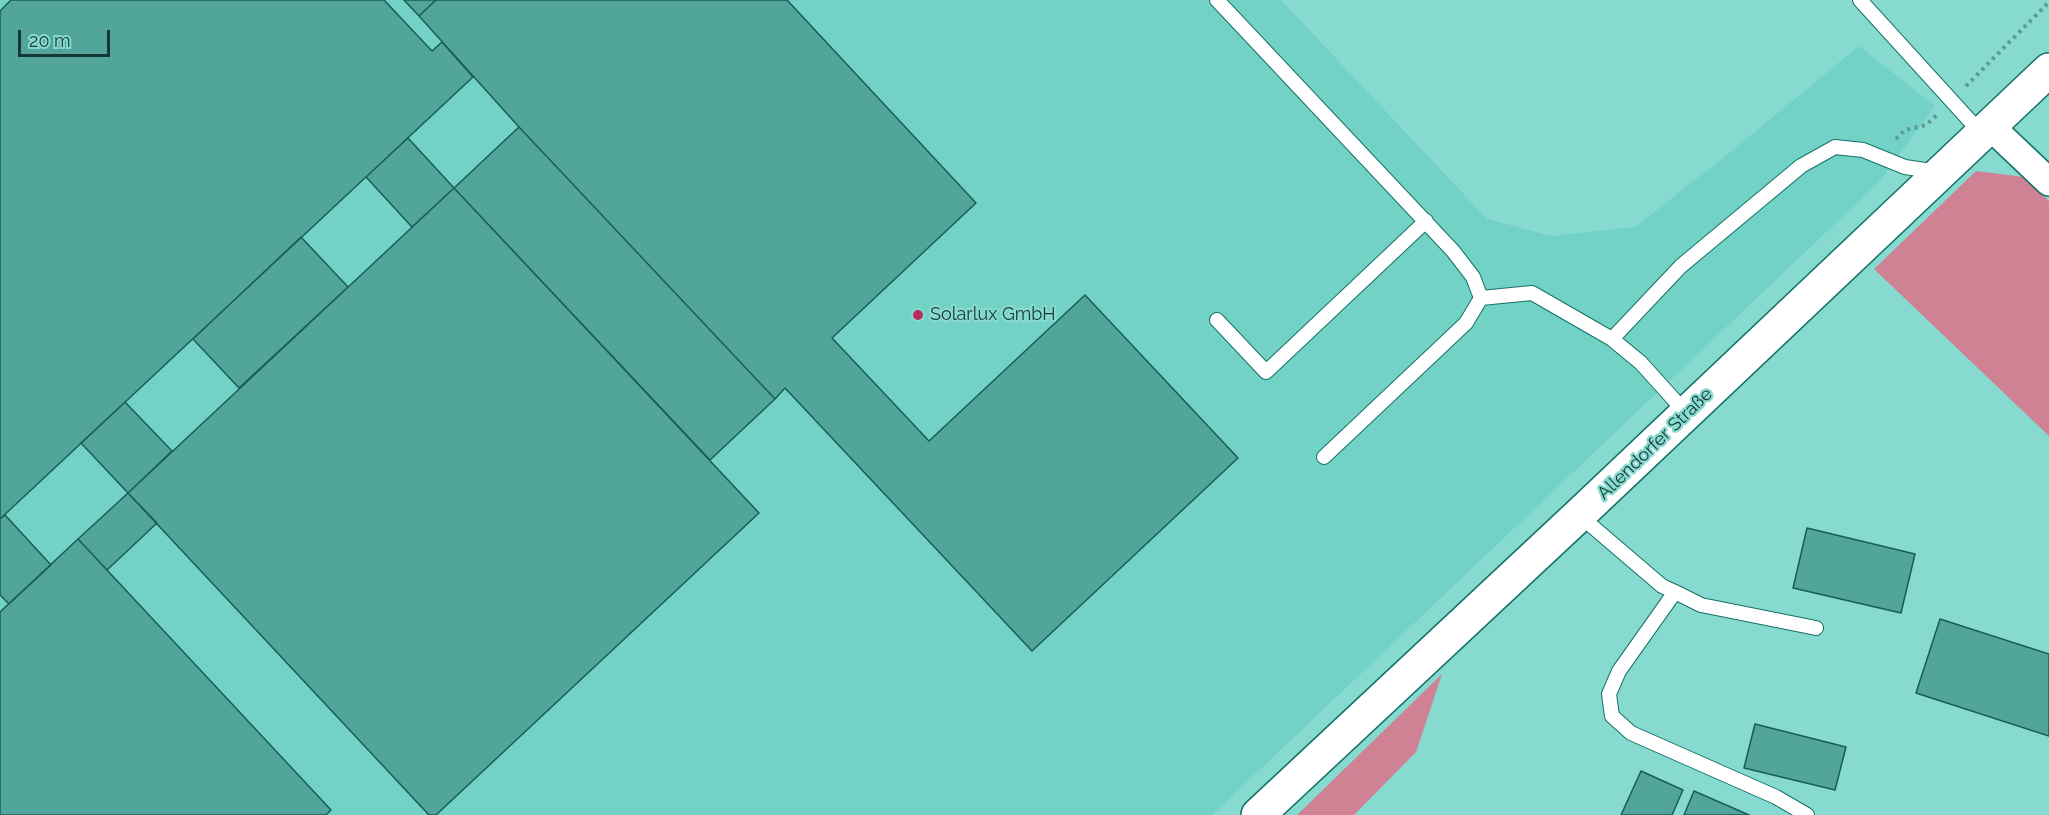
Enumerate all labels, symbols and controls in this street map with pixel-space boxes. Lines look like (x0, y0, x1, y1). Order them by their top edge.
scale bar (21, 18, 112, 56)
text: 20 m (29, 30, 71, 51)
place label: Solarlux GmbH (930, 304, 1056, 326)
marker: Solarlux GmbH (911, 308, 925, 322)
street label: Allendorfer Straße (1593, 384, 1717, 504)

